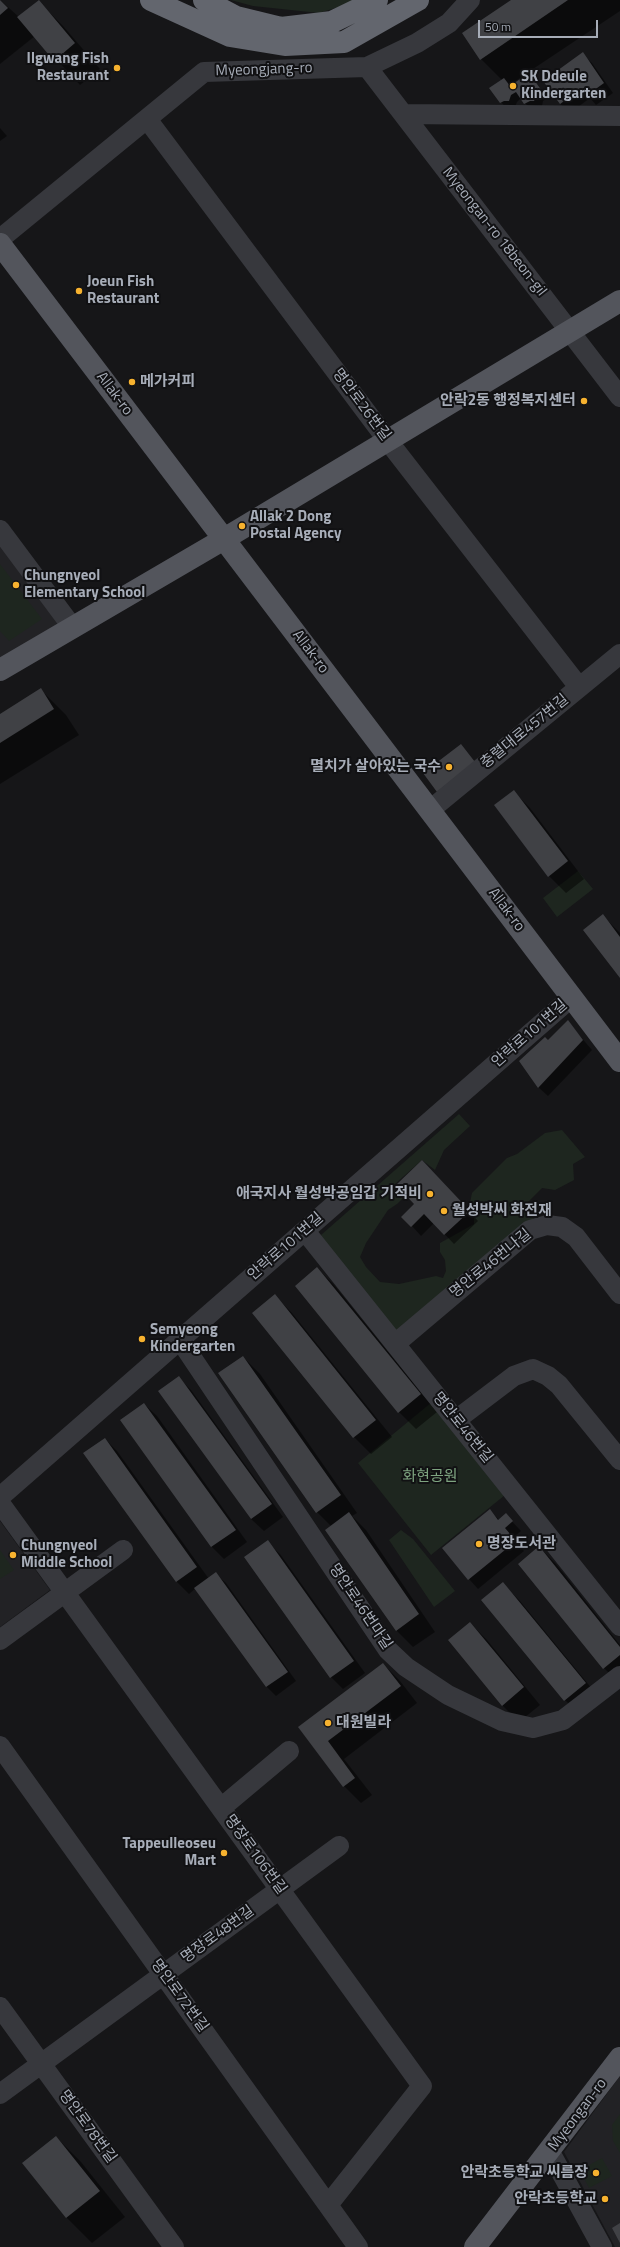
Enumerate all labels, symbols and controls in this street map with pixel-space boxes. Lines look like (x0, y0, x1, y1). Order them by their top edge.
scale bar (480, 12, 600, 38)
text: 50 m (485, 17, 511, 36)
place label: Ilgwang Fish Restaurant (27, 50, 109, 85)
street label: Myeongjang-ro (215, 59, 313, 81)
marker: Ilgwang Fish Restaurant (112, 63, 122, 73)
place label: SK Ddeule Kindergarten (521, 68, 606, 103)
marker: SK Ddeule Kindergarten (508, 81, 518, 91)
street label: Myeongan-ro 18beon-gil (438, 164, 550, 300)
place label: Joeun Fish Restaurant (87, 273, 159, 308)
marker: Joeun Fish Restaurant (74, 286, 84, 296)
street label: 명안로26번길 (328, 365, 394, 445)
street label: Allak-ro (92, 369, 136, 419)
place label: 메가커피 (140, 373, 195, 391)
marker: 메가커피 (127, 377, 137, 387)
place label: 안락2동 행정복지센터 (440, 392, 576, 410)
marker: 안락2동 행정복지센터 (579, 396, 589, 406)
place label: Allak 2 Dong Postal Agency (250, 508, 341, 543)
marker: Allak 2 Dong Postal Agency (237, 521, 247, 531)
place label: Chungnyeol Elementary School (24, 567, 145, 602)
marker: Chungnyeol Elementary School (11, 580, 21, 590)
street label: Allak-ro (288, 627, 332, 677)
street label: 충렬대로457번길 (477, 691, 573, 773)
place label: 멸치가 살아있는 국수 (310, 758, 441, 776)
marker: 멸치가 살아있는 국수 (444, 762, 454, 772)
street label: Allak-ro (484, 885, 528, 935)
street label: 안락로101번길 (489, 996, 571, 1072)
place label: 애국지사 월성박공임갑 기적비 (236, 1185, 422, 1203)
marker: 애국지사 월성박공임갑 기적비 (425, 1189, 435, 1199)
place label: 월성박씨 화전재 (452, 1202, 552, 1220)
marker: 월성박씨 화전재 (439, 1206, 449, 1216)
street label: 안락로101번길 (245, 1209, 327, 1285)
street label: 명안로46번나길 (447, 1226, 535, 1302)
place label: Semyeong Kindergarten (150, 1321, 235, 1356)
marker: Semyeong Kindergarten (137, 1334, 147, 1344)
street label: 명안로46번길 (428, 1389, 496, 1467)
park label: 화현공원 (402, 1468, 458, 1486)
place label: 명장도서관 (487, 1535, 556, 1553)
place label: Chungnyeol Middle School (21, 1537, 112, 1572)
marker: 명장도서관 (474, 1539, 484, 1549)
marker: Chungnyeol Middle School (8, 1550, 18, 1560)
street label: 명안로46번마길 (325, 1561, 395, 1653)
place label: 대원빌라 (336, 1714, 391, 1732)
marker: 대원빌라 (323, 1718, 333, 1728)
street label: 명장로106번길 (220, 1812, 290, 1898)
place label: Tappeulleoseu Mart (123, 1835, 216, 1870)
marker: Tappeulleoseu Mart (219, 1848, 229, 1858)
street label: 명장로48번길 (178, 1903, 258, 1967)
street label: 명안로72번길 (147, 1956, 211, 2036)
street label: Myeongan-ro (545, 2075, 611, 2155)
street label: 명안로78번길 (55, 2087, 119, 2167)
place label: 안락초등학교 씨름장 (461, 2164, 588, 2182)
marker: 안락초등학교 씨름장 (591, 2168, 601, 2178)
place label: 안락초등학교 (514, 2190, 597, 2208)
marker: 안락초등학교 (600, 2194, 610, 2204)

